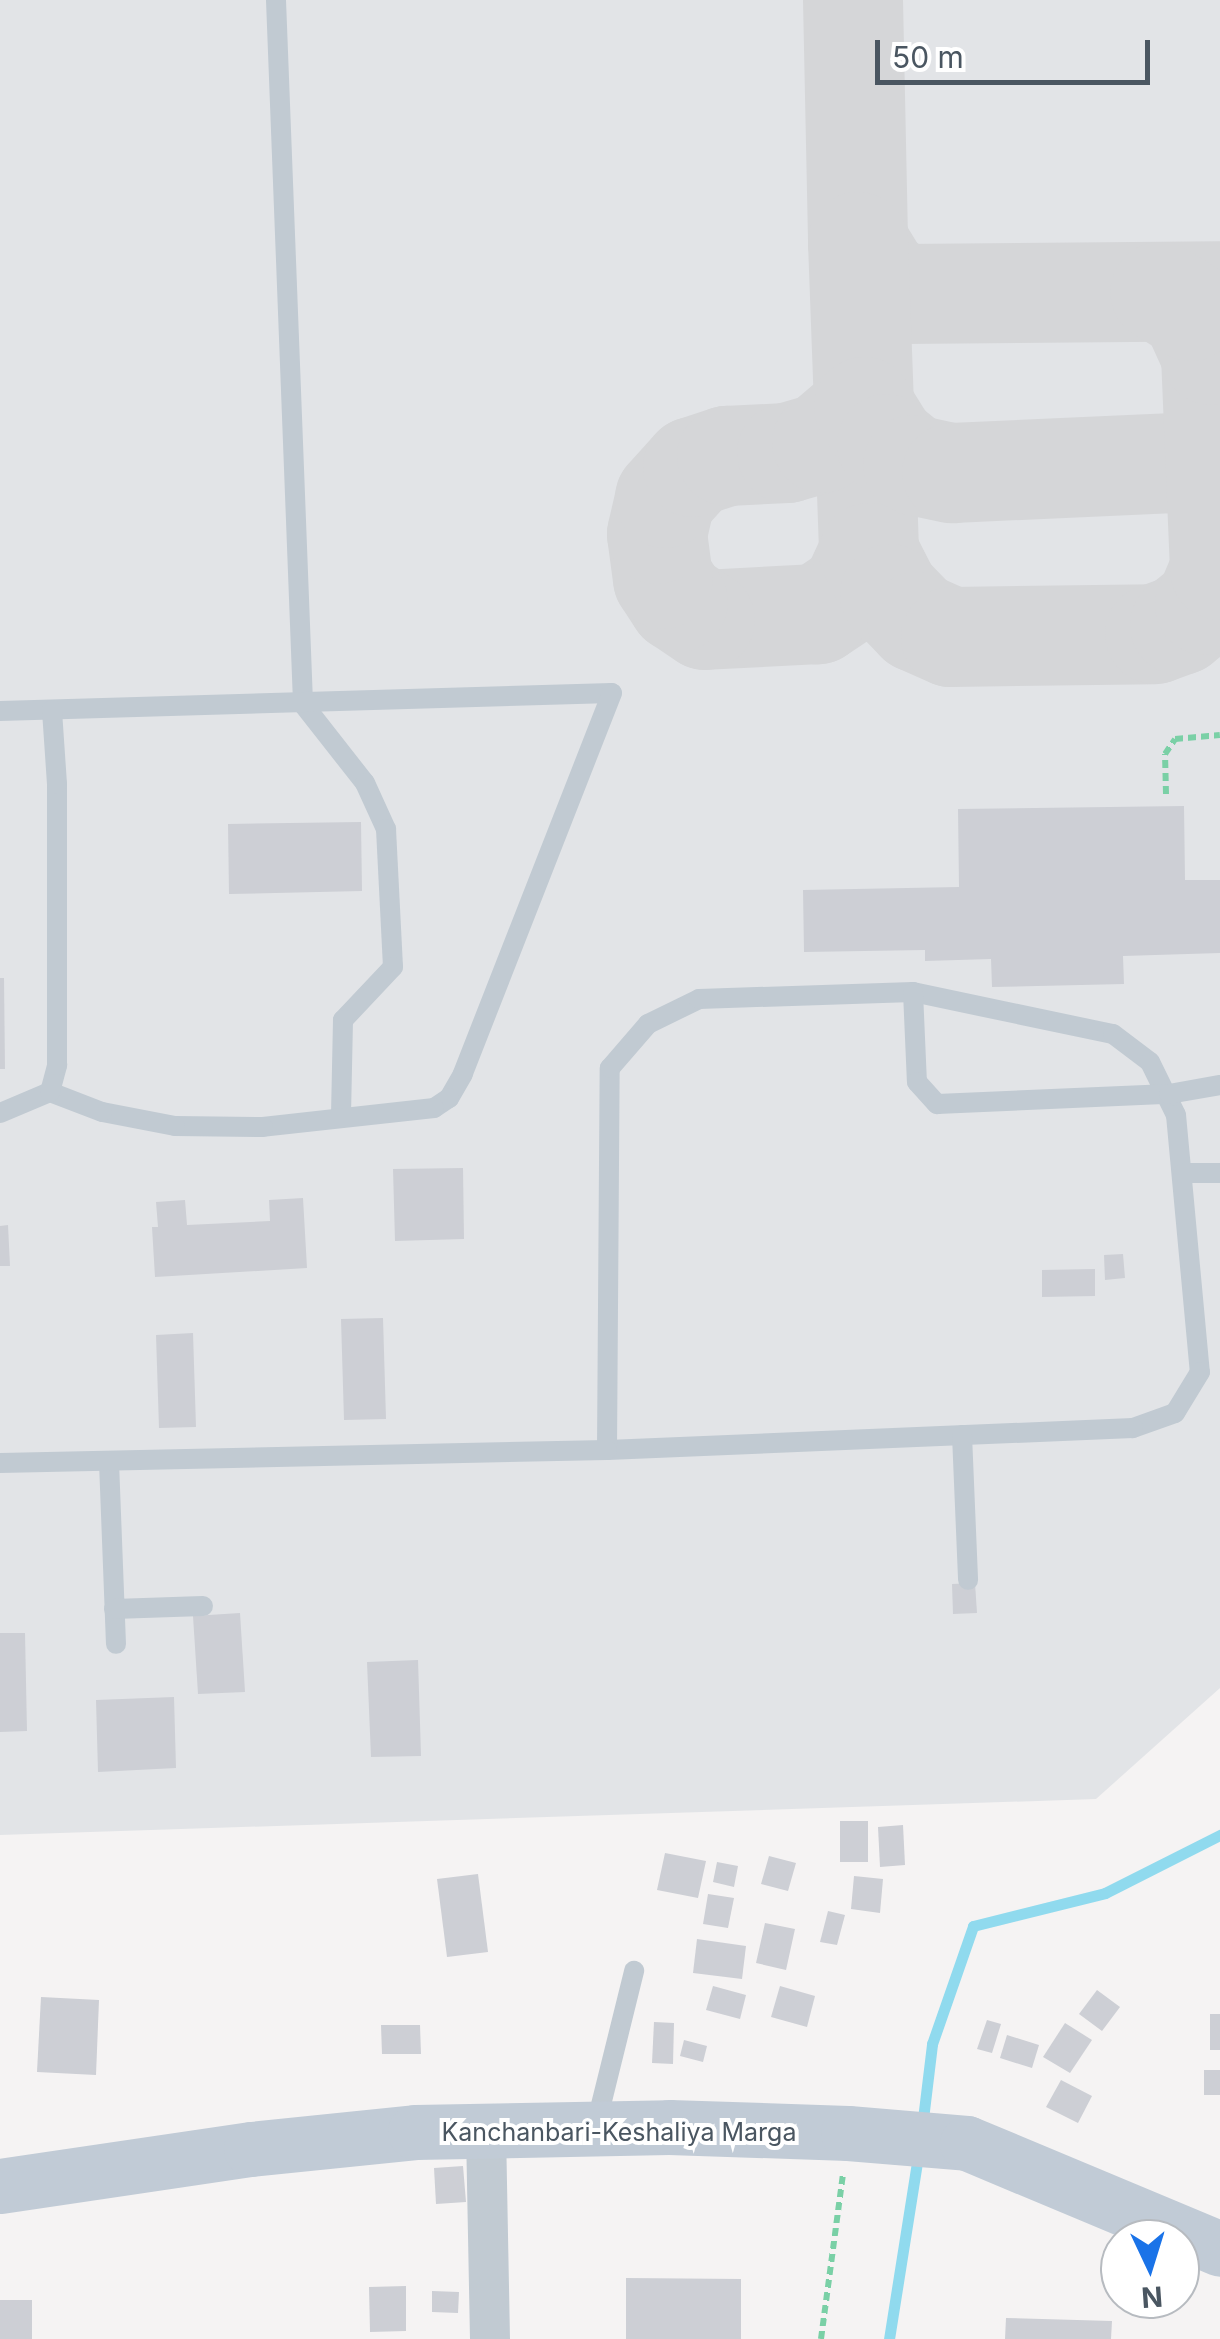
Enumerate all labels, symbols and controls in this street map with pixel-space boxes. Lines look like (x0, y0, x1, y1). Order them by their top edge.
scale bar (880, 20, 1155, 82)
text: 50 m (892, 39, 964, 75)
street label: Kanchanbari-Keshaliya Marga (442, 2117, 796, 2147)
north arrow (1100, 2219, 1200, 2319)
text: N (1140, 2279, 1164, 2315)

